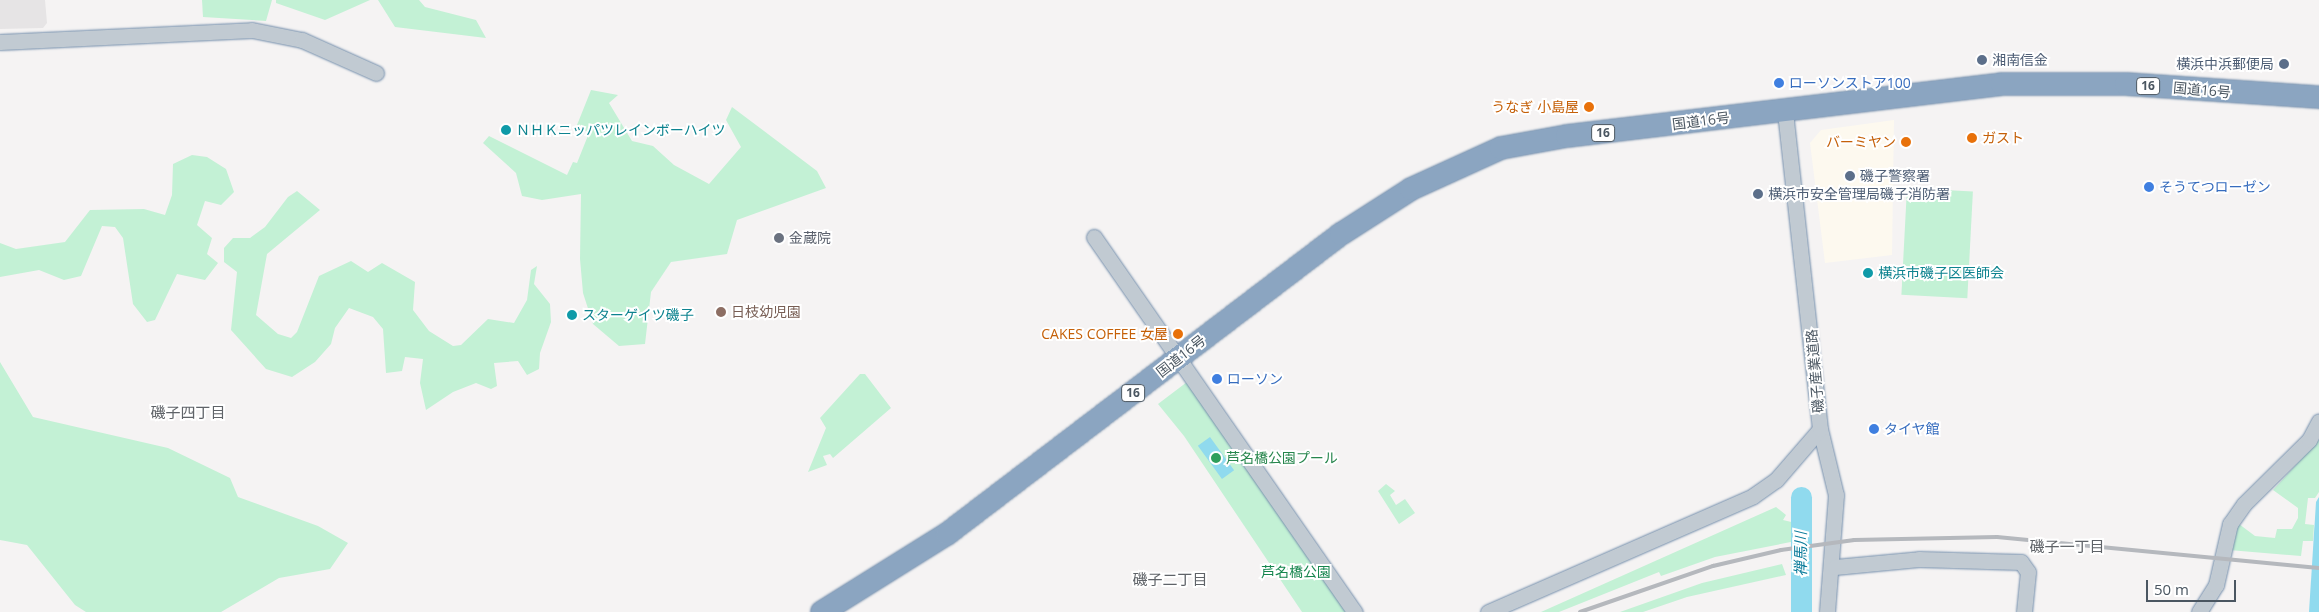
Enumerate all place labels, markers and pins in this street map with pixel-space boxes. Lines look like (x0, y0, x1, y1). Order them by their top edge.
place label: 湘南信金 (1992, 52, 2048, 68)
marker: 湘南信金 (1976, 54, 1988, 66)
place label: 横浜中浜郵便局 (2176, 56, 2274, 72)
marker: 横浜中浜郵便局 (2278, 58, 2290, 70)
place label: ローソンストア100 (1789, 75, 1911, 91)
marker: ローソンストア100 (1773, 77, 1785, 89)
place label: うなぎ 小島屋 (1491, 99, 1579, 115)
marker: うなぎ 小島屋 (1583, 101, 1595, 113)
place label: ＮＨＫニッパツレインボーハイツ (516, 122, 726, 138)
marker: ＮＨＫニッパツレインボーハイツ (500, 124, 512, 136)
place label: ガスト (1982, 130, 2024, 146)
marker: ガスト (1966, 132, 1978, 144)
place label: バーミヤン (1826, 134, 1896, 150)
marker: バーミヤン (1900, 136, 1912, 148)
place label: 磯子警察署 (1860, 168, 1930, 184)
marker: 磯子警察署 (1844, 170, 1856, 182)
place label: そうてつローゼン (2159, 179, 2271, 195)
marker: そうてつローゼン (2143, 181, 2155, 193)
place label: 横浜市安全管理局磯子消防署 (1768, 186, 1950, 202)
marker: 横浜市安全管理局磯子消防署 (1752, 188, 1764, 200)
place label: 金蔵院 (789, 230, 831, 246)
marker: 金蔵院 (773, 232, 785, 244)
place label: 横浜市磯子区医師会 (1878, 265, 2004, 281)
marker: 横浜市磯子区医師会 (1862, 267, 1874, 279)
place label: 日枝幼児園 (731, 304, 801, 320)
marker: 日枝幼児園 (715, 306, 727, 318)
place label: スターゲイツ磯子 (582, 307, 694, 323)
marker: スターゲイツ磯子 (566, 309, 578, 321)
place label: CAKES COFFEE 女屋 (1041, 326, 1168, 342)
marker: CAKES COFFEE 女屋 (1172, 328, 1184, 340)
place label: ローソン (1227, 371, 1283, 387)
marker: ローソン (1211, 373, 1223, 385)
place label: タイヤ館 (1884, 421, 1940, 437)
marker: タイヤ館 (1868, 423, 1880, 435)
place label: 芦名橋公園プール (1226, 450, 1338, 466)
marker: 芦名橋公園プール (1210, 452, 1222, 464)

